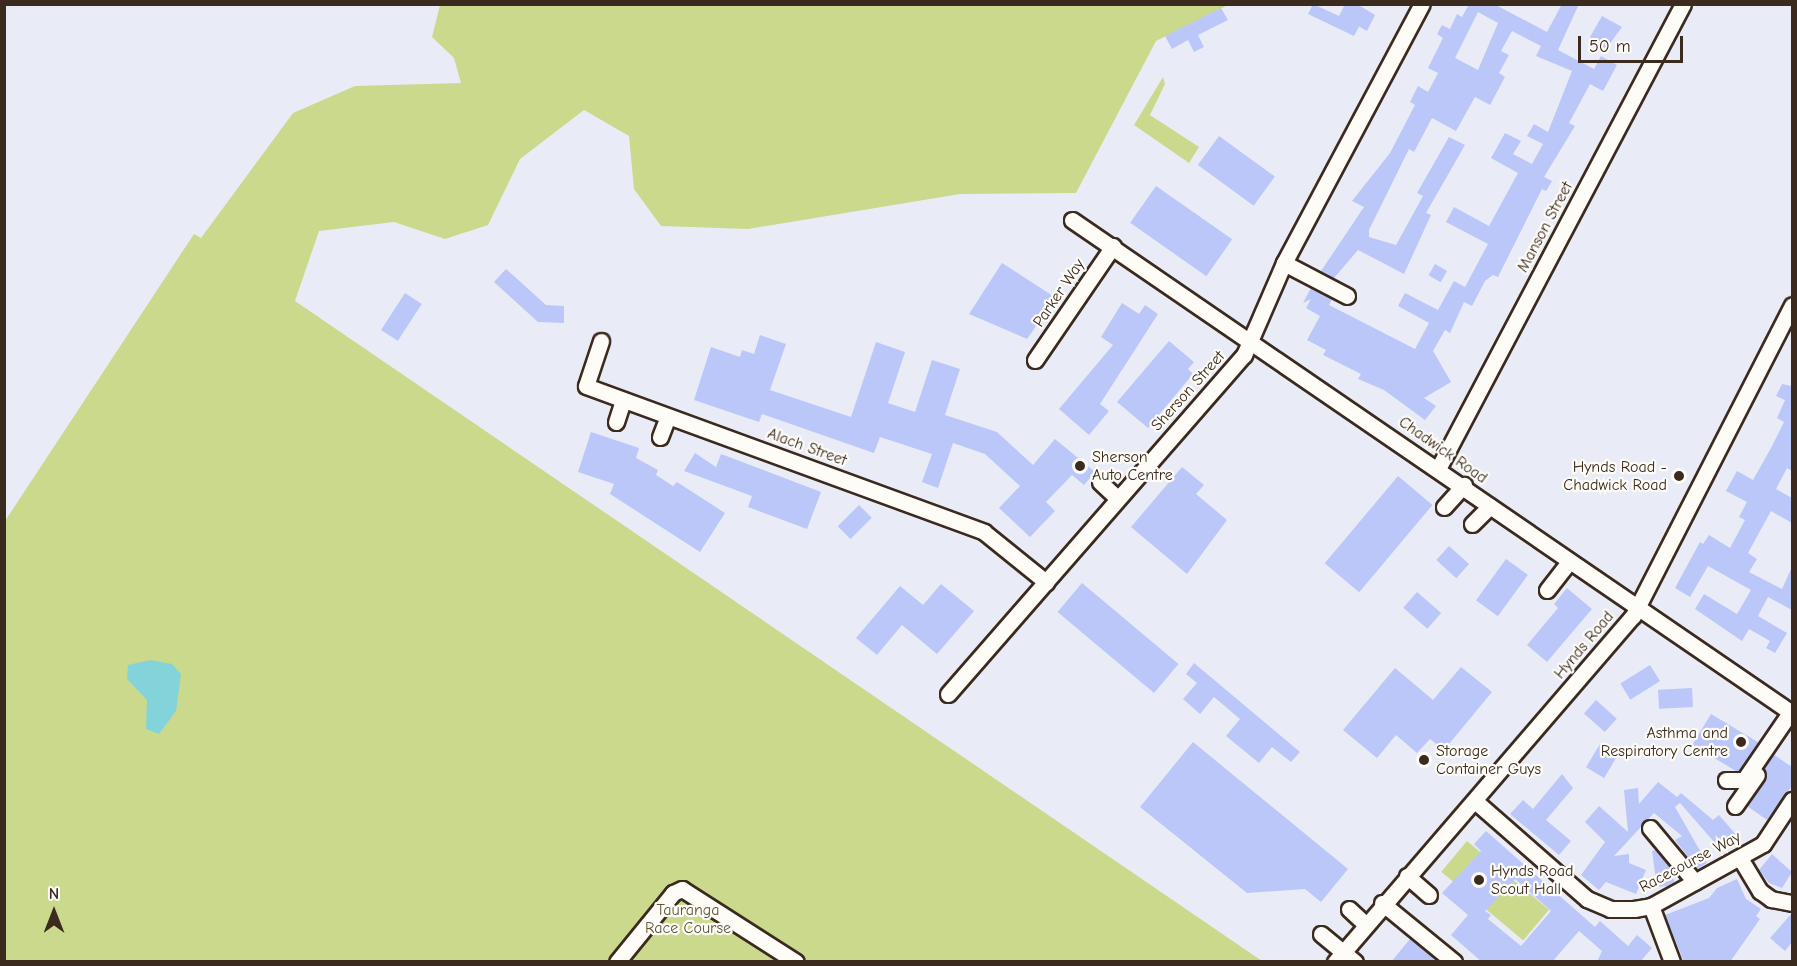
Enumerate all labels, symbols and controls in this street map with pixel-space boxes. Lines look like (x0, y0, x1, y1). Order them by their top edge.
scale bar (1581, 24, 1686, 62)
text: 50 m (1589, 36, 1631, 57)
street label: Manson Street (1513, 178, 1577, 276)
street label: Parker Way (1029, 255, 1089, 331)
street label: Sherson Street (1147, 347, 1229, 435)
street label: Chadwick Road (1395, 412, 1491, 488)
street label: Alach Street (765, 424, 849, 470)
place label: Sherson Auto Centre (1092, 447, 1173, 485)
place label: Hynds Road - Chadwick Road (1563, 457, 1667, 495)
marker: Sherson Auto Centre (1073, 459, 1087, 473)
marker: Hynds Road - Chadwick Road (1672, 469, 1686, 483)
street label: Hynds Road (1550, 607, 1618, 683)
place label: Asthma and Respiratory Centre (1601, 723, 1728, 761)
marker: Asthma and Respiratory Centre (1732, 733, 1750, 751)
place label: Storage Container Guys (1436, 741, 1541, 779)
marker: Storage Container Guys (1417, 753, 1431, 767)
street label: Racecourse Way (1636, 827, 1744, 897)
place label: Hynds Road Scout Hall (1491, 861, 1574, 899)
marker: Hynds Road Scout Hall (1472, 873, 1486, 887)
north arrow (24, 882, 84, 942)
text: N (49, 885, 59, 903)
park label: Tauranga Race Course (645, 900, 731, 938)

